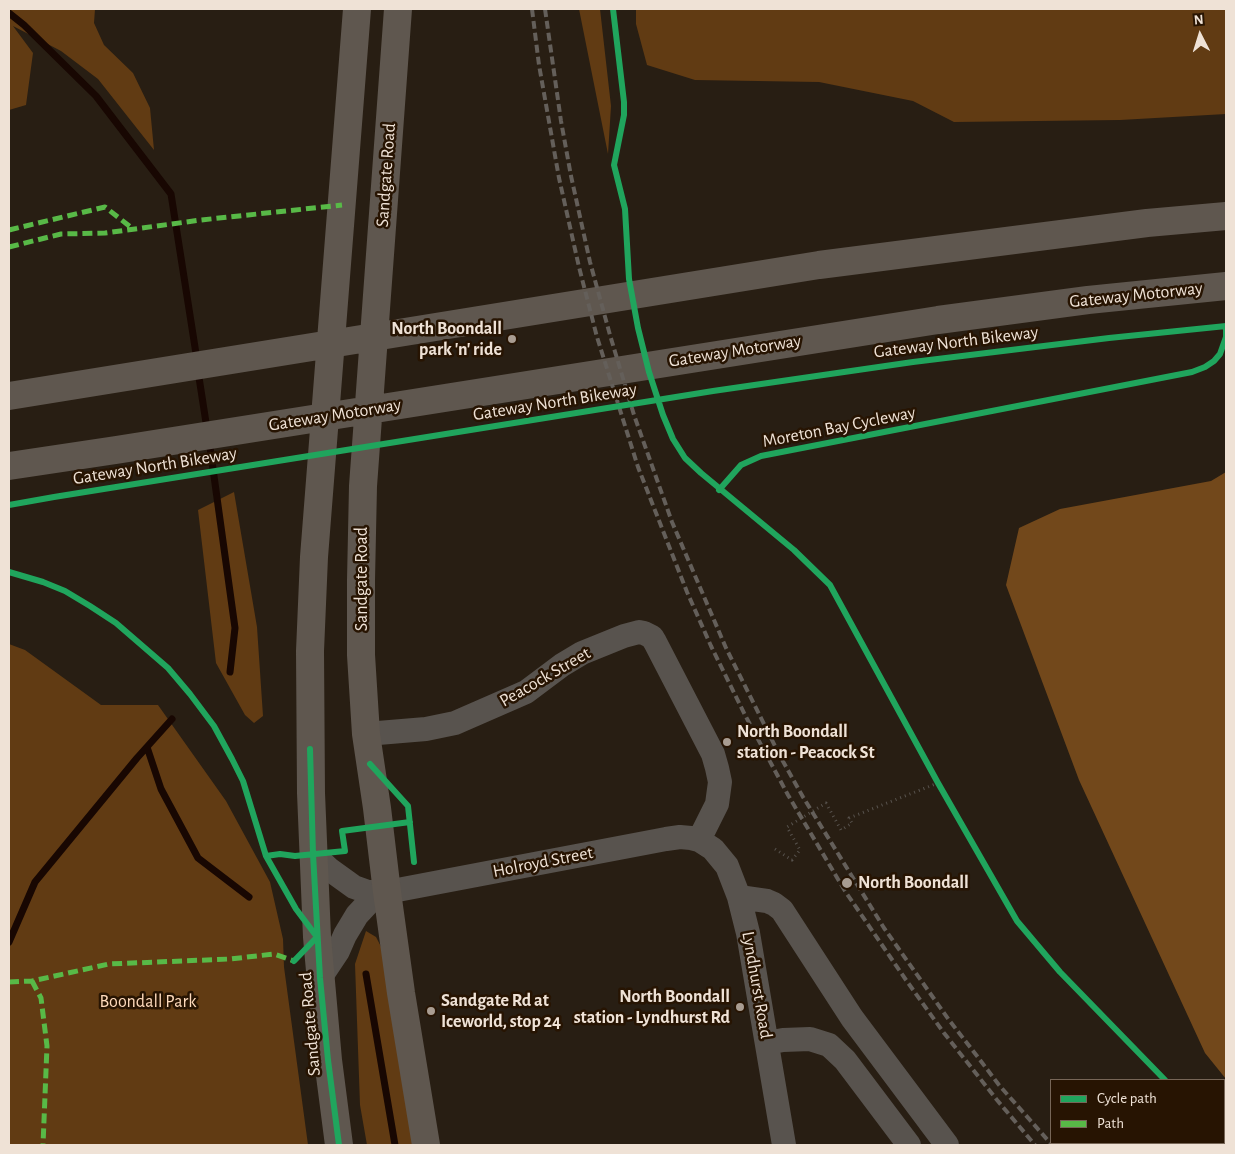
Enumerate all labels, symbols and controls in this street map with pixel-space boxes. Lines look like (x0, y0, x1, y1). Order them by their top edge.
north arrow (1175, 10, 1225, 60)
text: N (1193, 13, 1204, 27)
street label: Sandgate Road (372, 122, 400, 228)
street label: Gateway Motorway (1068, 277, 1204, 313)
place label: North Boondall park 'n' ride (391, 318, 502, 360)
street label: Gateway North Bikeway (872, 321, 1040, 363)
street label: Gateway Motorway (667, 330, 803, 372)
marker: North Boondall park 'n' ride (506, 333, 518, 345)
street label: Gateway North Bikeway (472, 378, 638, 426)
street label: Gateway Motorway (267, 394, 403, 436)
street label: Moreton Bay Cycleway (761, 402, 917, 452)
street label: Gateway North Bikeway (72, 442, 238, 490)
street label: Sandgate Road (351, 527, 373, 631)
street label: Peacock Street (496, 642, 594, 712)
place label: North Boondall station - Peacock St (737, 721, 875, 764)
marker: North Boondall station - Peacock St (721, 736, 733, 748)
street label: Holroyd Street (491, 842, 595, 882)
place label: North Boondall (858, 872, 969, 894)
marker: North Boondall (840, 876, 854, 890)
street label: Lyndhurst Road (737, 930, 777, 1040)
street label: Sandgate Road (295, 971, 325, 1077)
place label: North Boondall station - Lyndhurst Rd (574, 986, 730, 1028)
place label: Sandgate Rd at Iceworld, stop 24 (441, 990, 561, 1032)
park label: Boondall Park (100, 991, 196, 1013)
marker: North Boondall station - Lyndhurst Rd (734, 1001, 746, 1013)
marker: Sandgate Rd at Iceworld, stop 24 (425, 1005, 437, 1017)
legend (1050, 1079, 1225, 1144)
text: Cycle path (1097, 1091, 1157, 1106)
text: Path (1097, 1116, 1124, 1131)

